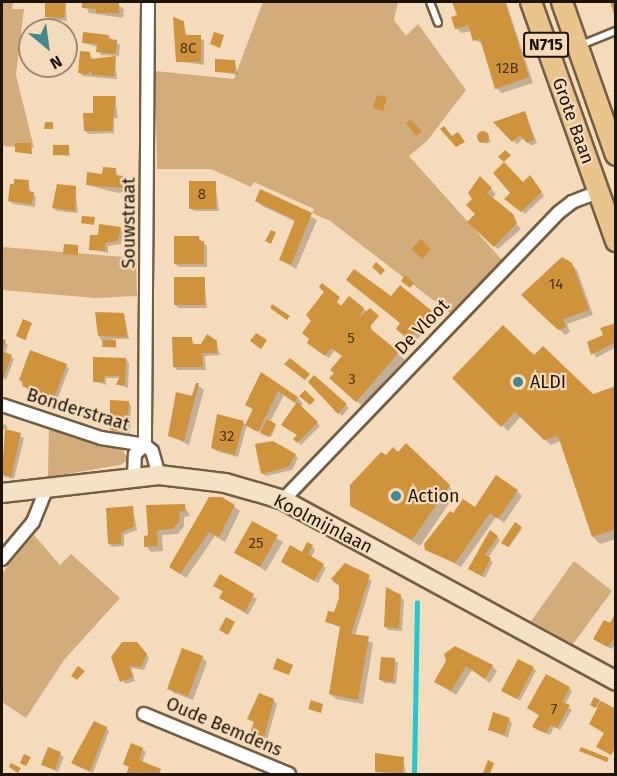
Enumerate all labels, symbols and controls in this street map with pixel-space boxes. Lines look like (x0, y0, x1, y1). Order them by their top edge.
north arrow (18, 18, 78, 78)
road number: N715 (522, 32, 570, 58)
house number: 8C (180, 40, 196, 58)
text: N (47, 52, 65, 73)
house number: 12B (495, 60, 519, 78)
street label: Grote Baan (547, 75, 599, 167)
street label: Souwstraat (118, 178, 140, 268)
house number: 8 (198, 186, 206, 204)
house number: 14 (549, 276, 563, 294)
street label: De Vloot (390, 295, 454, 359)
house number: 5 (347, 330, 355, 348)
house number: 3 (348, 371, 356, 389)
place label: ALDI (530, 371, 566, 393)
marker: ALDI (511, 375, 525, 389)
street label: Bonderstraat (24, 384, 132, 436)
house number: 32 (220, 428, 234, 446)
place label: Action (408, 485, 460, 507)
marker: Action (389, 489, 403, 503)
street label: Koolmijnlaan (270, 490, 376, 558)
house number: 25 (249, 535, 263, 553)
street label: Oude Bemdens (163, 693, 285, 761)
house number: 7 (551, 701, 557, 719)

